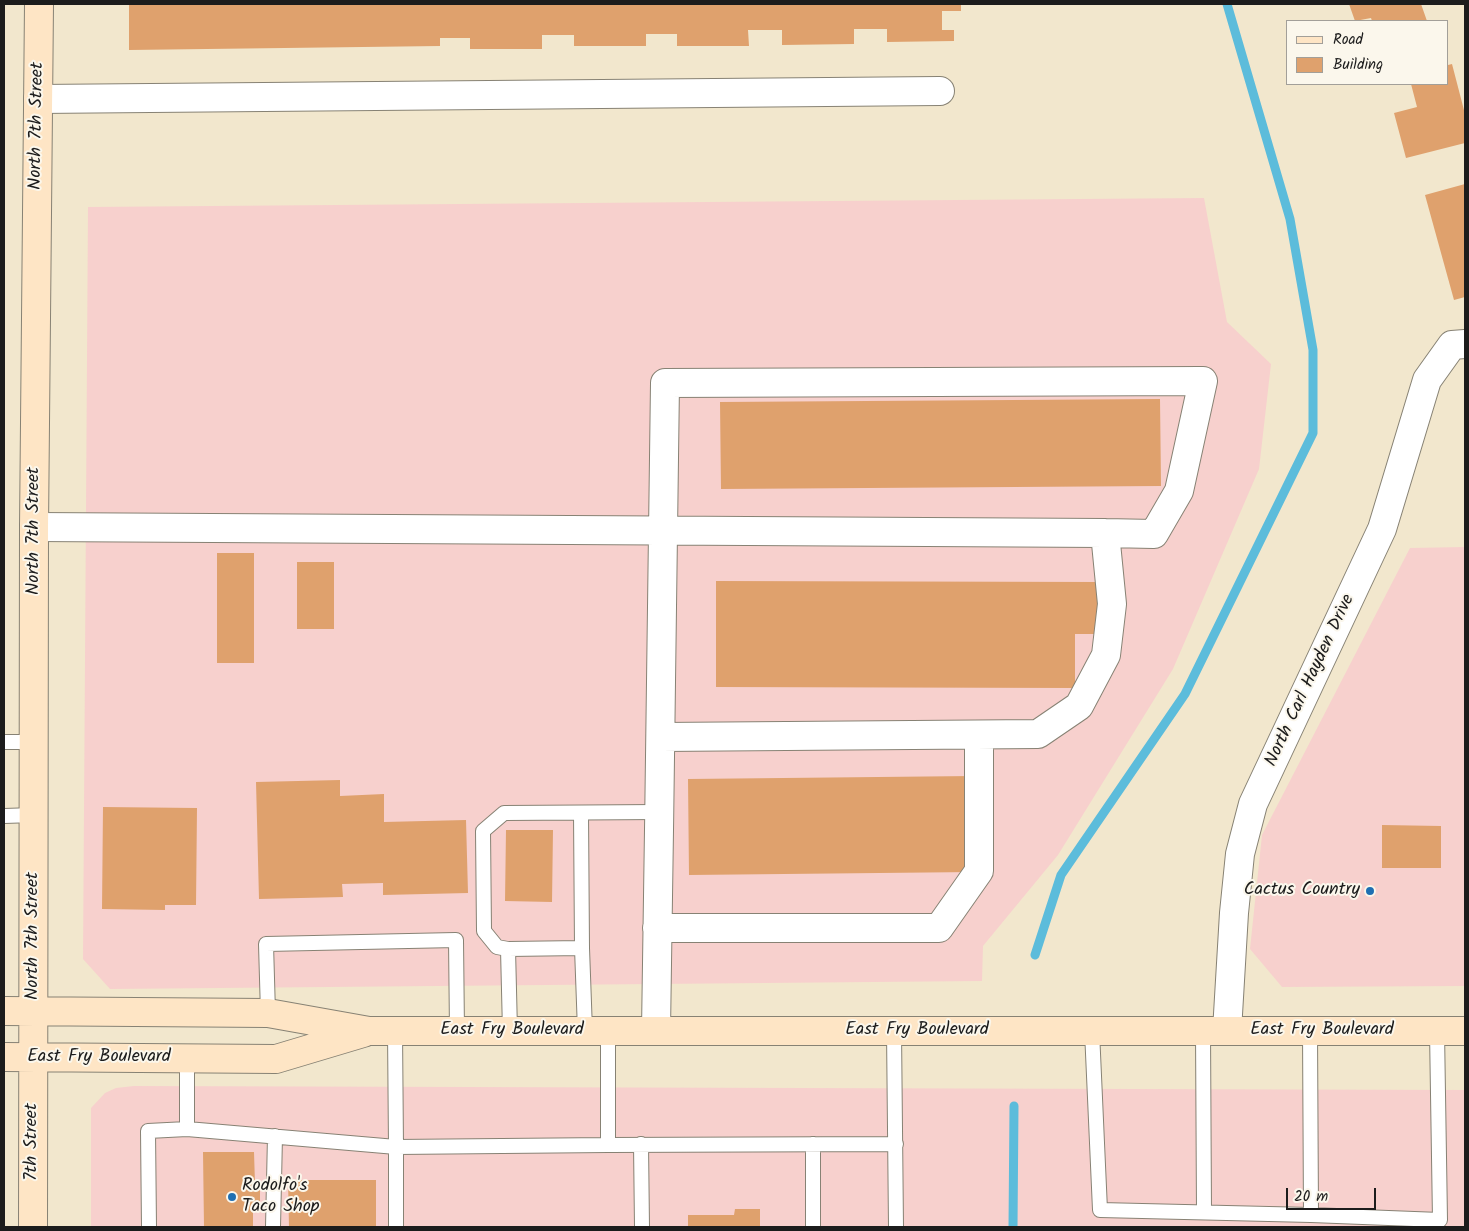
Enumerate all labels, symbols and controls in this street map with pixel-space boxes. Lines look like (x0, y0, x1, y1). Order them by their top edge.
legend (1286, 20, 1449, 85)
text: Road (1333, 28, 1363, 52)
text: Building (1333, 53, 1383, 77)
street label: North 7th Street (26, 62, 50, 190)
street label: North 7th Street (24, 467, 46, 595)
street label: North Carl Hayden Drive (1262, 592, 1360, 770)
street label: North 7th Street (23, 872, 45, 1000)
place label: Cactus Country (1244, 880, 1360, 902)
marker: Cactus Country (1364, 885, 1376, 897)
street label: East Fry Boulevard (440, 1020, 584, 1042)
street label: East Fry Boulevard (845, 1020, 989, 1042)
street label: East Fry Boulevard (1250, 1020, 1394, 1042)
street label: East Fry Boulevard (27, 1047, 171, 1069)
street label: 7th Street (22, 1103, 44, 1181)
place label: Rodolfo's Taco Shop (242, 1176, 319, 1218)
scale bar (1289, 1178, 1379, 1210)
text: 20 m (1294, 1185, 1328, 1209)
marker: Rodolfo's Taco Shop (226, 1191, 238, 1203)

